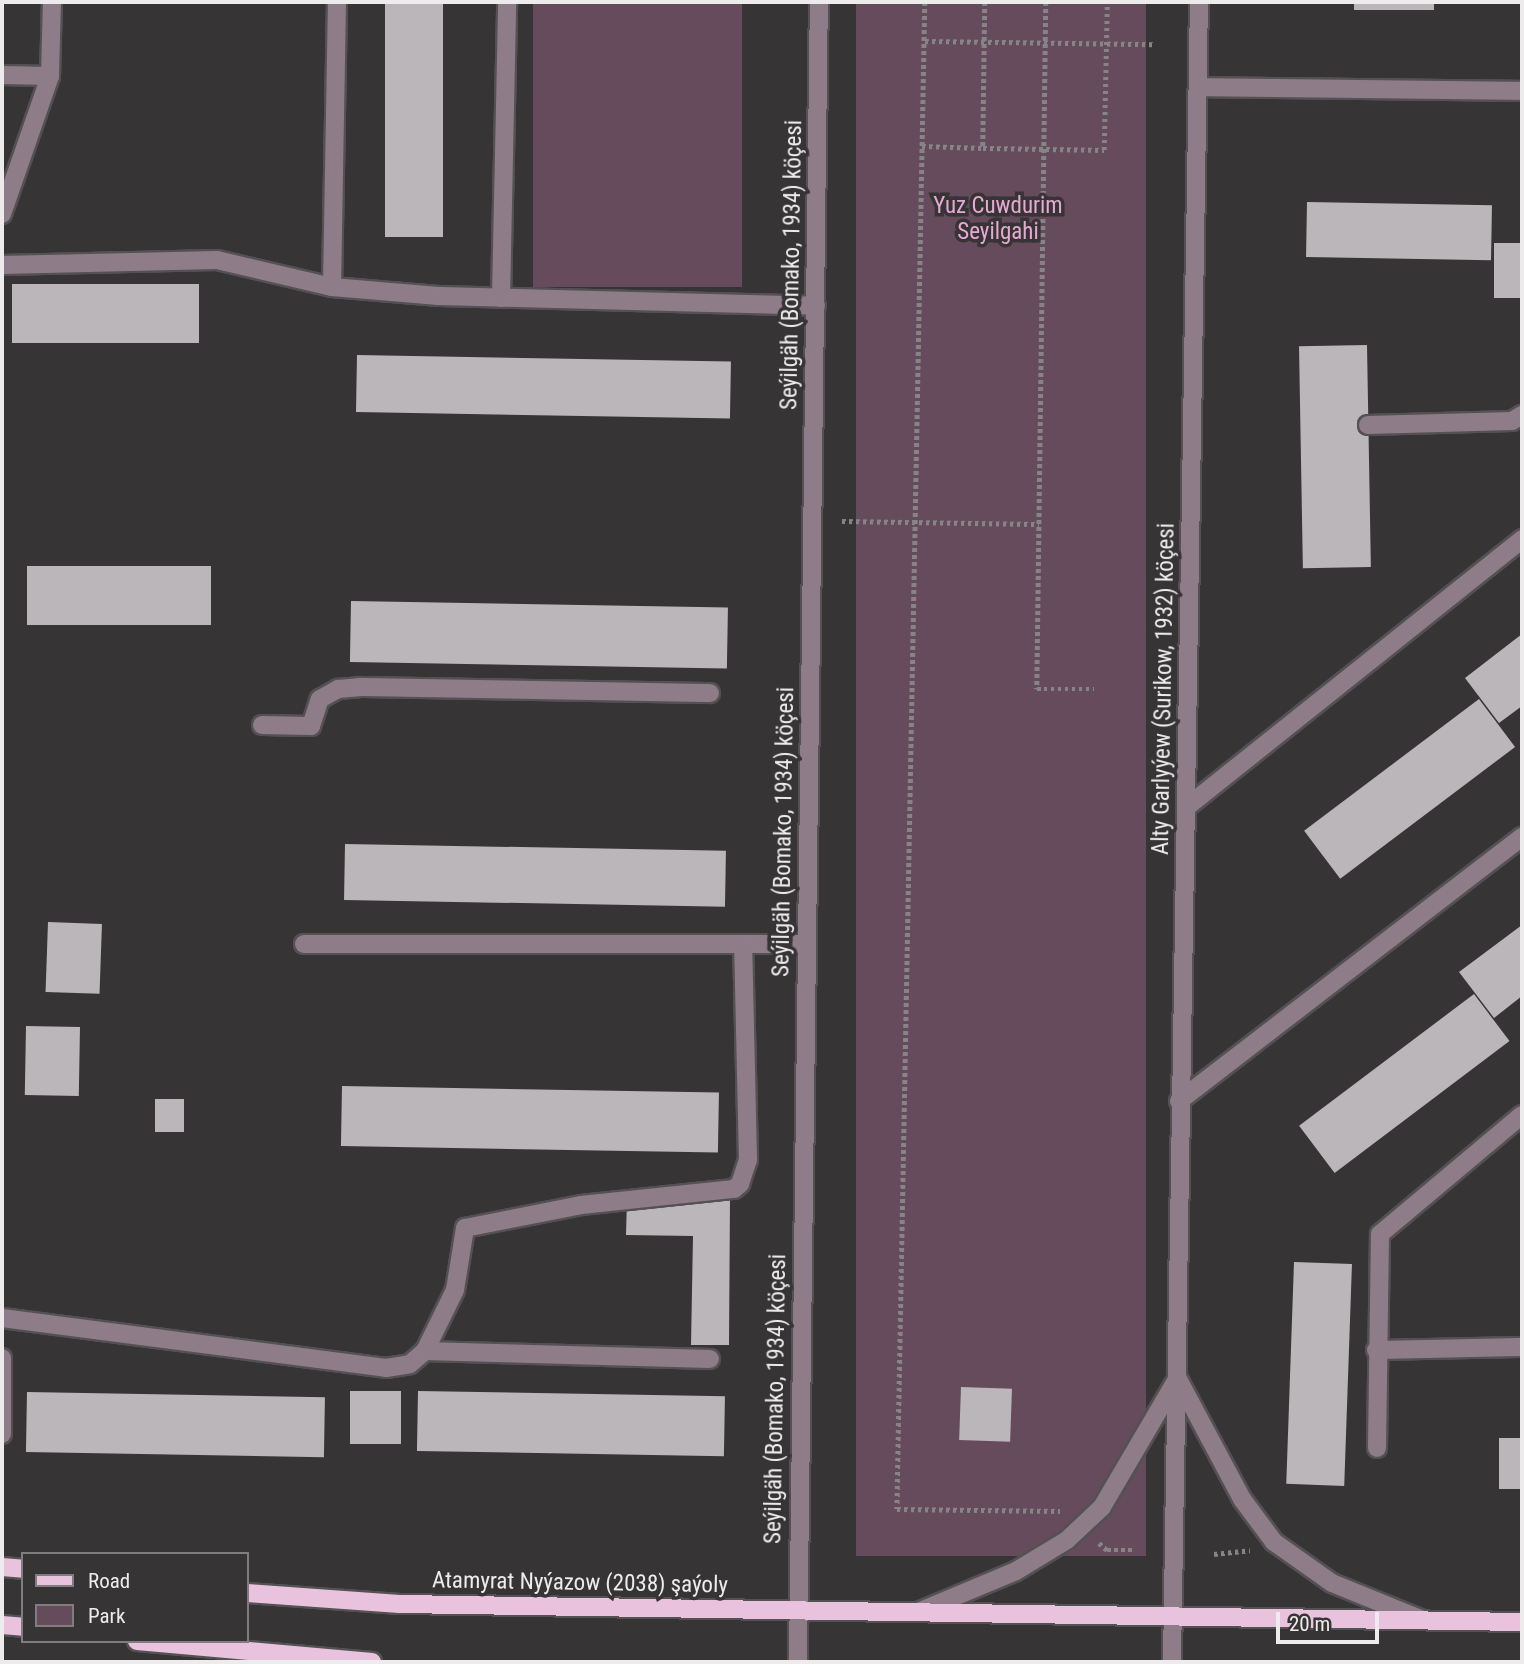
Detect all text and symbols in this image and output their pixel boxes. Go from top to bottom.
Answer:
street label: Seýilgäh (Bomako, 1934) köçesi [776,120,808,410]
park label: Yuz Cuwdurim Seyilgahi [933,192,1063,246]
street label: Alty Garlyýew (Surikow, 1932) köçesi [1147,523,1181,855]
street label: Seýilgäh (Bomako, 1934) köçesi [768,687,800,977]
street label: Seýilgäh (Bomako, 1934) köçesi [760,1254,792,1544]
legend [21,1552,248,1643]
street label: Atamyrat Nyýazow (2038) şaýoly [432,1567,728,1599]
text: Road [88,1569,130,1593]
scale bar [1279,1598,1382,1642]
text: Park [88,1604,125,1628]
text: 20 m [1289,1612,1330,1636]

